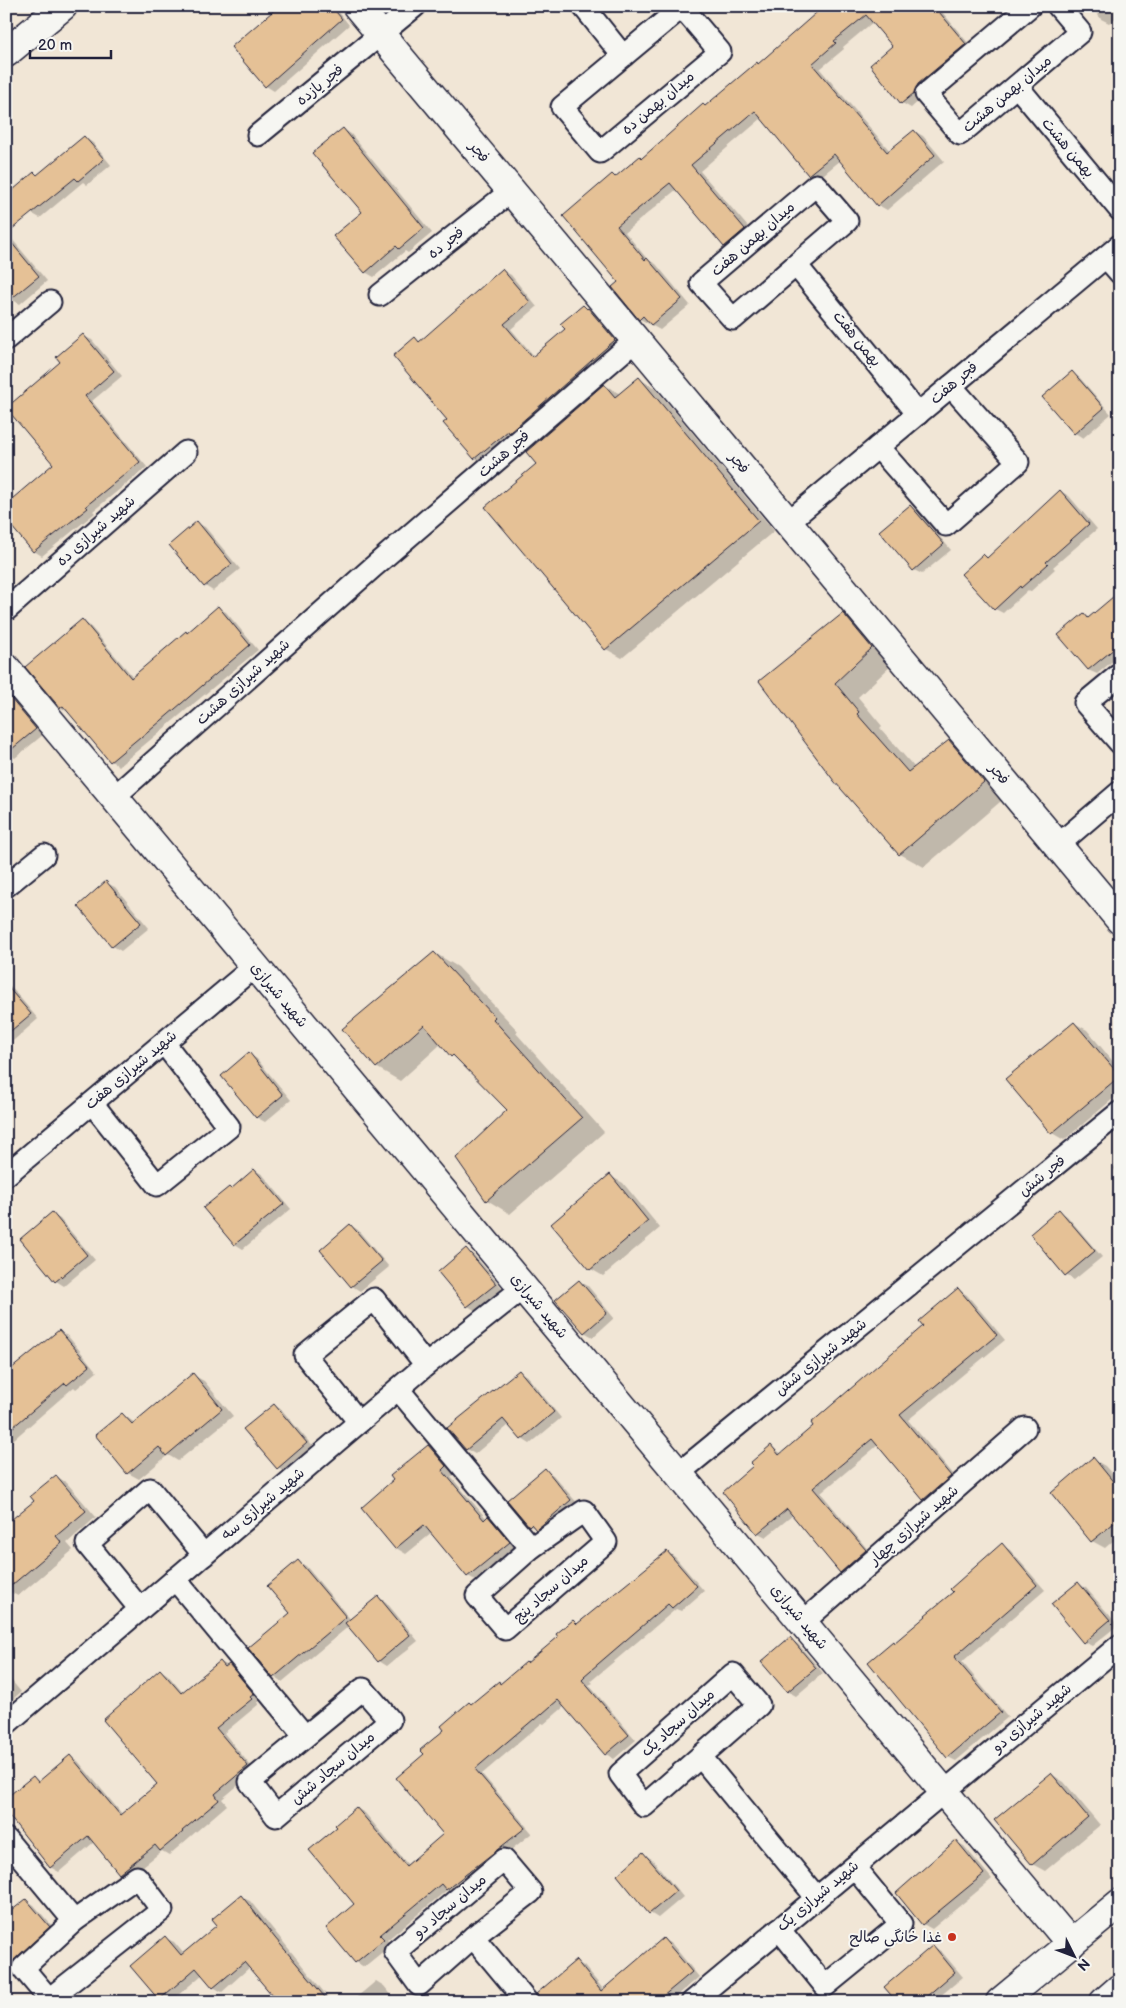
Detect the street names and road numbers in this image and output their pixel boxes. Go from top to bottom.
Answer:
street label: میدان بهمن هشت [958,51,1056,137]
street label: فجر یازده [293,60,347,110]
street label: میدان بهمن ده [618,67,698,139]
street label: بهمن هشت [1037,114,1099,182]
street label: فجر [463,136,493,167]
street label: میدان بهمن هفت [707,197,799,281]
street label: فجر ده [424,223,468,263]
street label: بهمن هفت [829,307,885,371]
street label: فجر هفت [926,357,982,409]
street label: فجر هشت [474,426,534,482]
street label: فجر [723,447,753,478]
street label: شهید شیرازی ده [53,492,139,570]
street label: شهید شیرازی هشت [192,635,294,729]
street label: فجر [983,758,1013,789]
street label: شهید شیرازی [246,958,312,1032]
street label: شهید شیرازی هفت [81,1026,181,1114]
street label: فجر شش [1015,1151,1069,1201]
street label: شهید شیرازی [506,1269,572,1343]
street label: شهید شیرازی شش [771,1314,871,1400]
street label: شهید شیرازی سه [217,1464,309,1544]
street label: شهید شیرازی چهار [865,1481,963,1570]
street label: میدان سجاد پنج [510,1551,592,1627]
street label: شهید شیرازی [766,1580,832,1654]
street label: شهید شیرازی دو [988,1679,1076,1757]
street label: میدان سجاد یک [637,1685,719,1761]
street label: میدان سجاد شش [287,1727,379,1809]
street label: شهید شیرازی یک [773,1856,863,1936]
street label: میدان سجاد دو [409,1870,490,1943]

